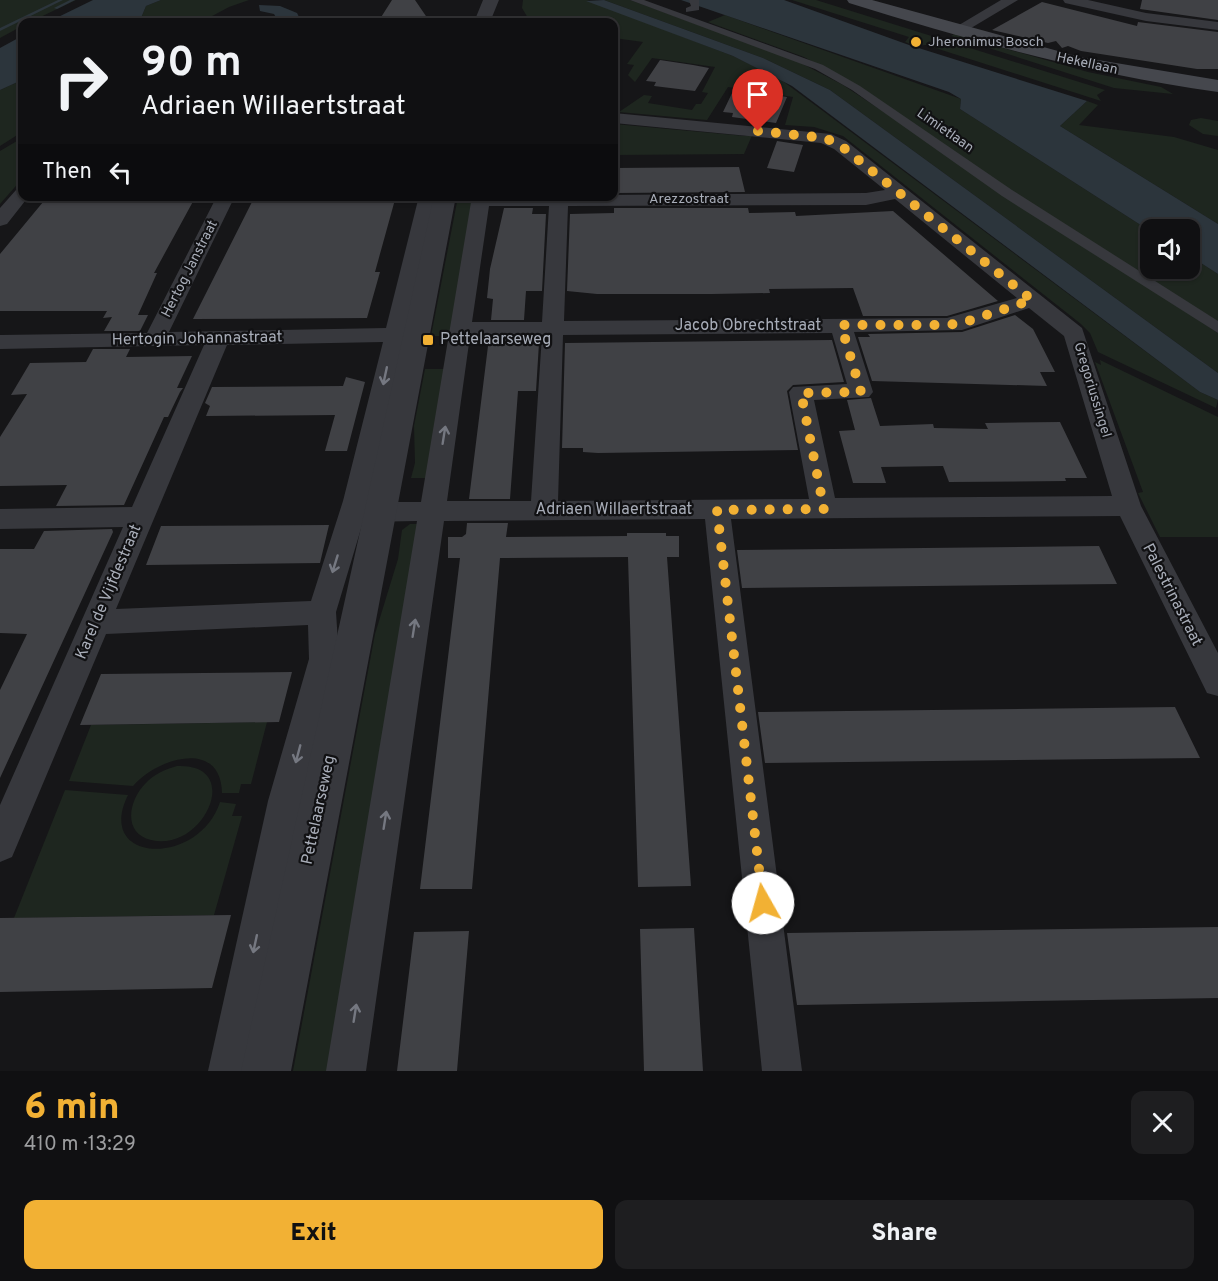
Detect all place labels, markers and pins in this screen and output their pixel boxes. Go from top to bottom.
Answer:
place label: Jheronimus Bosch [928,34,1044,51]
marker: Jheronimus Bosch [909,35,923,49]
pin [732,69,783,131]
place label: Pettelaarseweg [440,330,551,350]
marker: Pettelaarseweg [421,333,435,347]

